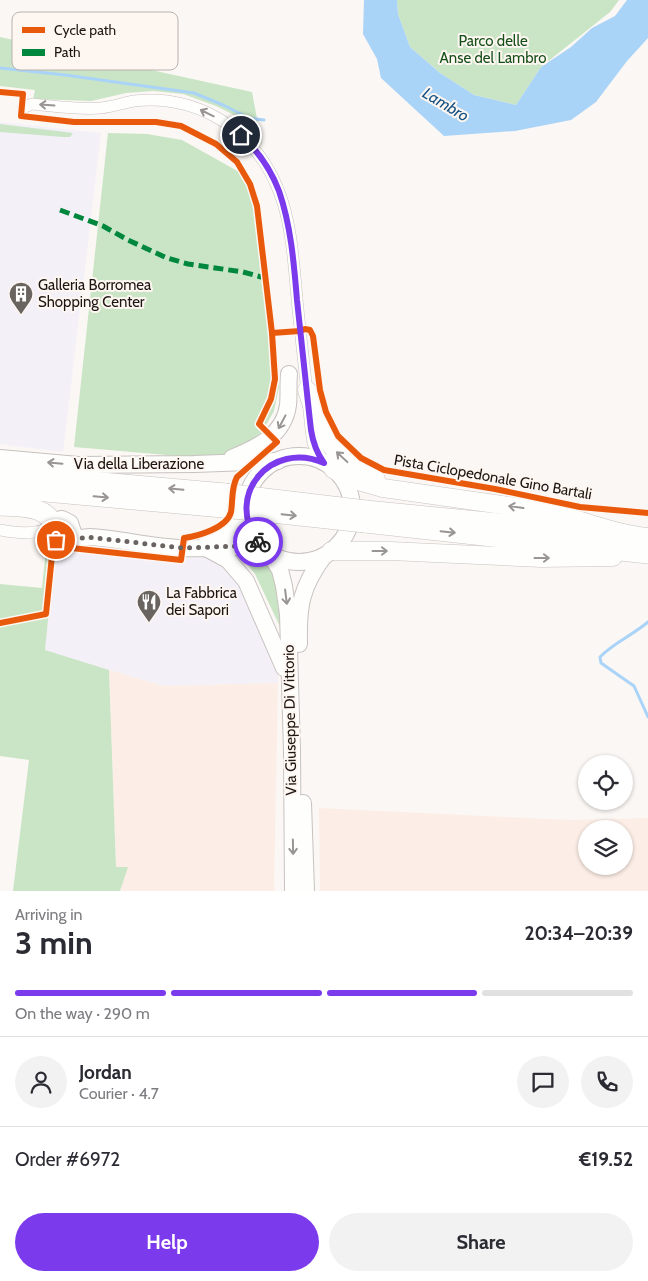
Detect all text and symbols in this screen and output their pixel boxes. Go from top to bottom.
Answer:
legend [12,12,178,70]
text: Cycle path [54,21,116,39]
park label: Parco delle Anse del Lambro [440,32,546,67]
text: Path [54,43,81,61]
water label: Lambro [419,83,472,126]
one-way arrow [39,101,55,110]
one-way arrow [200,107,215,117]
pin [220,114,262,156]
icon: home [227,121,255,149]
place label: Galleria Borromea Shopping Center [38,276,152,311]
building icon: Galleria Borromea Shopping Center [8,281,34,315]
one-way arrow [277,414,287,429]
one-way arrow [336,451,349,463]
street label: Pista Ciclopedonale Gino Bartali [393,451,593,503]
street label: Via della Liberazione [74,455,204,473]
one-way arrow [47,458,63,468]
one-way arrow [169,484,185,493]
one-way arrow [93,492,109,502]
one-way arrow [509,502,525,512]
one-way arrow [281,510,297,520]
courier [233,517,283,567]
pin [35,519,77,561]
icon: bag [42,526,70,554]
one-way arrow [440,527,456,537]
icon: bike [244,528,272,556]
one-way arrow [372,546,388,556]
one-way arrow [534,553,550,563]
place label: La Fabbrica dei Sapori [166,584,238,619]
restaurant icon: La Fabbrica dei Sapori [136,589,162,623]
one-way arrow [281,589,291,605]
street label: Via Giuseppe Di Vittorio [280,644,300,796]
map controls [578,755,633,875]
button: locate [578,755,633,810]
button: layers [578,820,633,875]
one-way arrow [288,838,298,855]
text: Arriving in [15,905,82,924]
text: 20:34–20:39 [524,922,633,945]
text: 3 min [15,923,93,962]
text: On the way · 290 m [15,1004,150,1023]
button: person [15,1056,67,1108]
button: chat [517,1056,569,1108]
button: phone [581,1056,633,1108]
text: Jordan [79,1061,132,1084]
text: Courier · 4.7 [79,1084,159,1103]
text: Order #6972 [15,1148,120,1171]
text: €19.52 [579,1148,633,1171]
button: Help [15,1213,319,1271]
button: Share [329,1213,633,1271]

